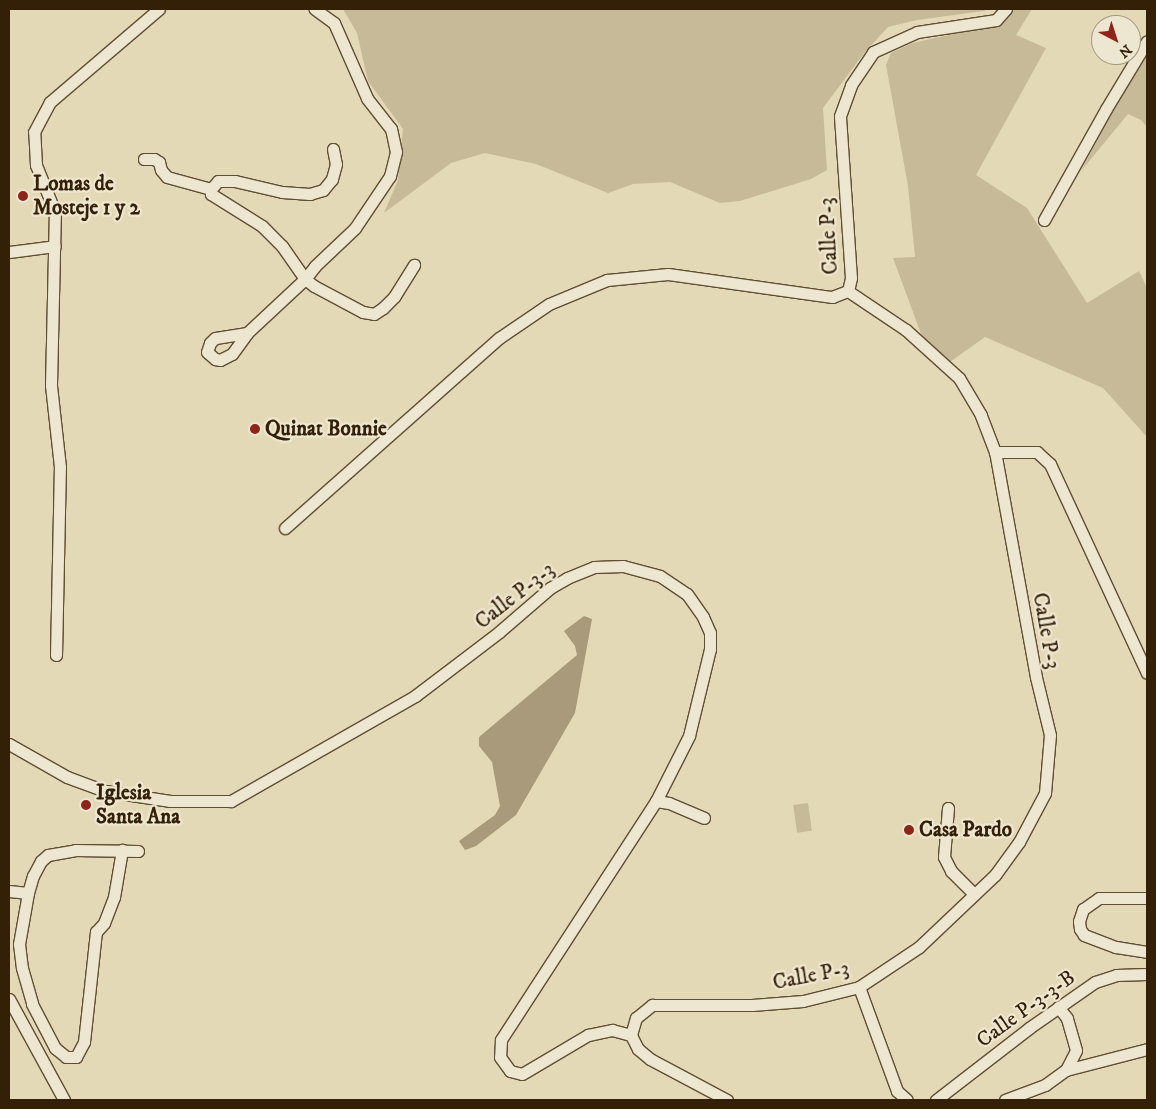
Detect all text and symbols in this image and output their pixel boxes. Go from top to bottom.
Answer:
north arrow [1091,15,1141,65]
text: N [1115,40,1135,61]
place label: Lomas de Mosteje 1 y 2 [33,171,140,221]
marker: Lomas de Mosteje 1 y 2 [17,190,29,202]
street label: Calle P-3 [814,197,844,275]
place label: Quinat Bonnie [265,416,387,442]
marker: Quinat Bonnie [249,423,261,435]
street label: Calle P-3-3 [470,557,560,635]
street label: Calle P-3 [1027,591,1065,671]
place label: Iglesia Santa Ana [96,780,180,830]
marker: Iglesia Santa Ana [80,799,92,811]
place label: Casa Pardo [919,817,1012,843]
marker: Casa Pardo [903,824,915,836]
street label: Calle P-3 [771,956,851,996]
street label: Calle P-3-3-B [972,965,1080,1053]

